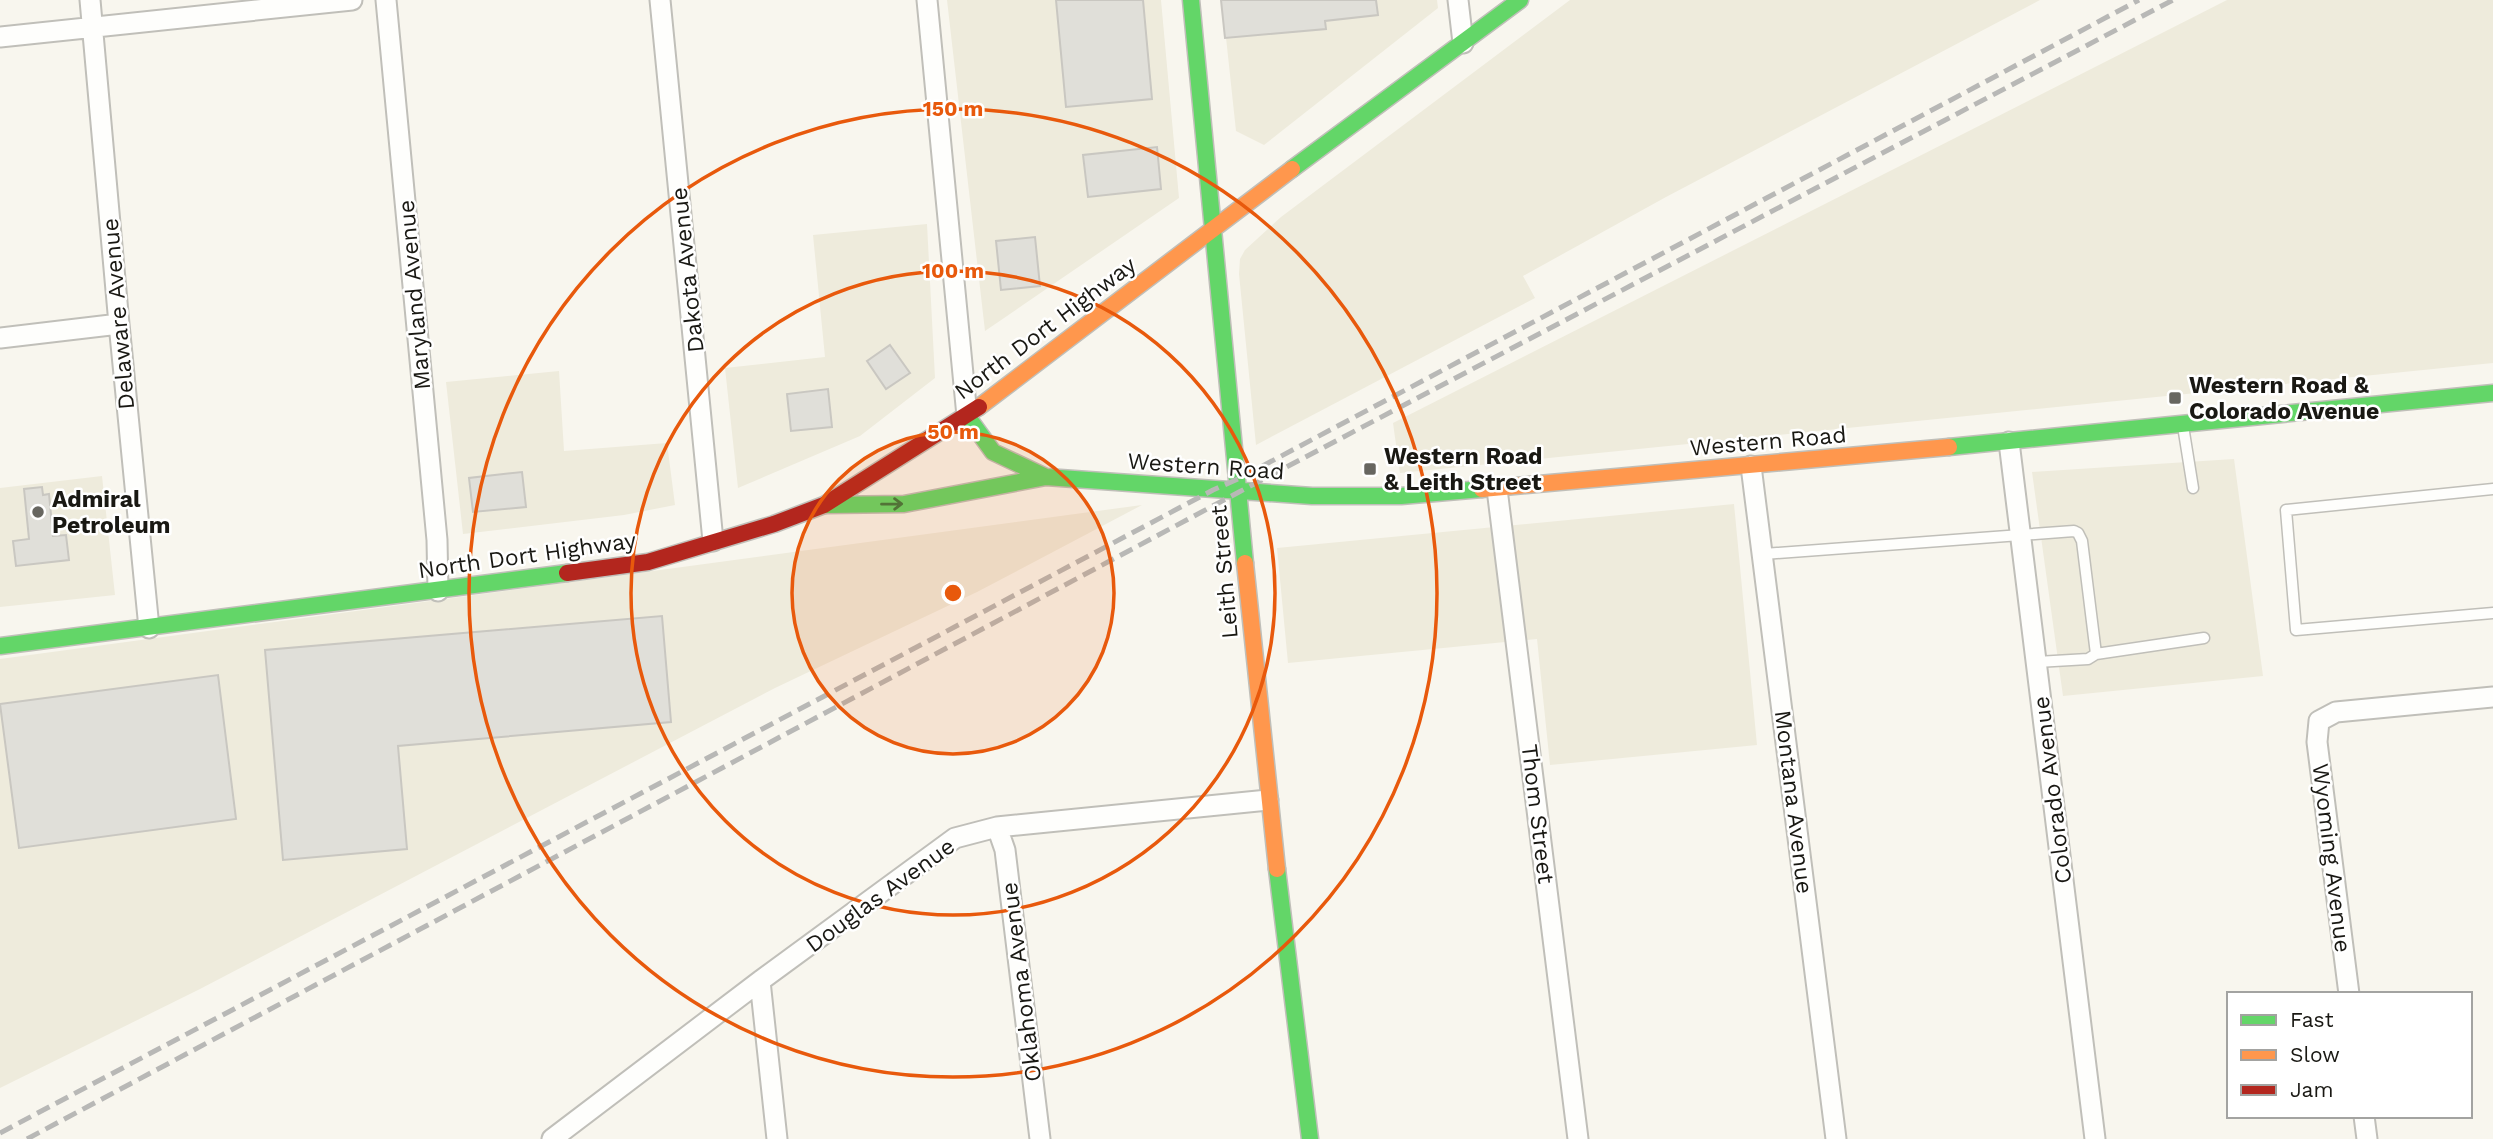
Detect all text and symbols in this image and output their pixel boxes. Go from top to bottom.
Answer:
text: 150 m [923,96,983,121]
street label: Dakota Avenue [665,186,710,354]
street label: Maryland Avenue [393,199,436,391]
street label: Delaware Avenue [97,217,140,411]
street label: North Dort Highway [949,251,1141,405]
text: 100 m [922,258,984,283]
place label: Western Road & Colorado Avenue [2189,372,2379,425]
marker: Western Road & Colorado Avenue [2167,390,2183,406]
text: 50 m [927,419,979,444]
street label: Western Road [1689,421,1848,462]
place label: Western Road & Leith Street [1384,443,1542,496]
street label: Western Road [1127,448,1285,485]
marker: Western Road & Leith Street [1362,461,1378,477]
place label: Admiral Petroleum [52,486,170,539]
one-way arrow [881,497,904,510]
marker: Admiral Petroleum [30,504,46,520]
street label: Leith Street [1205,504,1244,640]
street label: North Dort Highway [416,527,638,584]
centre of rings [941,581,965,605]
street label: Colorado Avenue [2028,694,2077,885]
street label: Montana Avenue [1769,709,1818,896]
street label: Thom Street [1516,743,1560,886]
street label: Wyoming Avenue [2306,762,2357,954]
street label: Douglas Avenue [801,832,960,958]
street label: Oklahoma Avenue [996,881,1047,1083]
legend [2227,992,2472,1118]
text: Fast [2290,1007,2334,1032]
text: Slow [2290,1042,2340,1067]
text: Jam [2290,1077,2333,1102]

